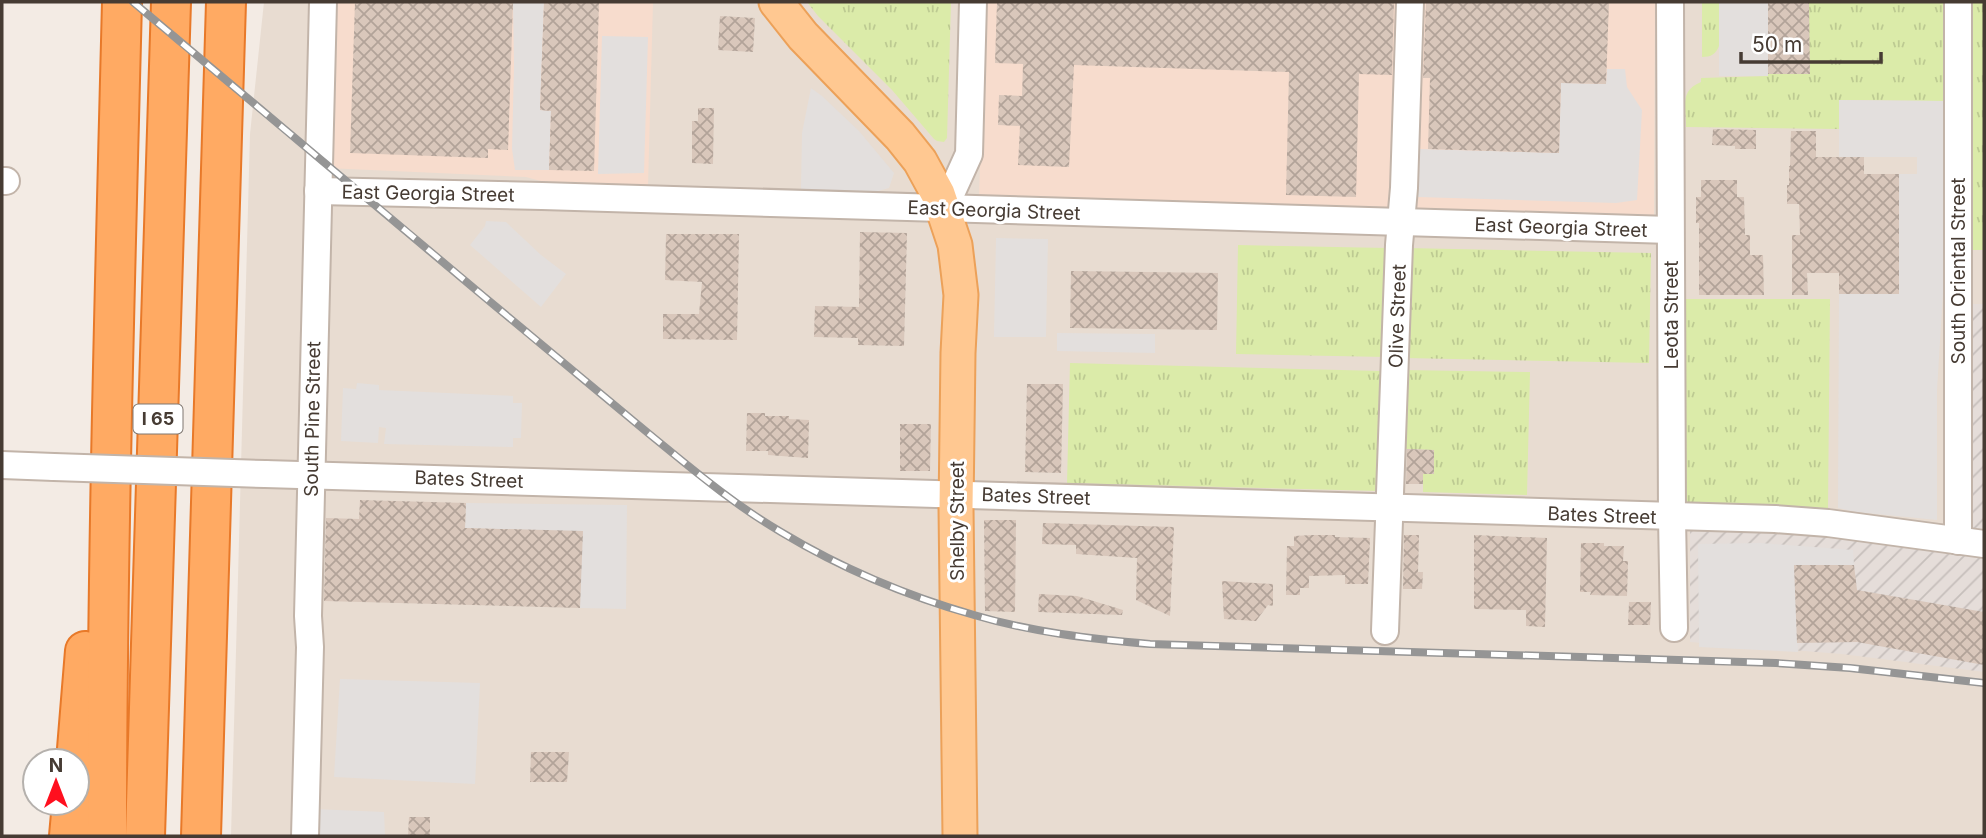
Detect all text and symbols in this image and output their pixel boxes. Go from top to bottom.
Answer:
scale bar [1741,21,1881,65]
text: 50 m [1752,32,1802,57]
street label: South Oriental Street [1947,177,1970,365]
street label: East Georgia Street [341,180,515,207]
street label: East Georgia Street [907,196,1081,225]
street label: East Georgia Street [1474,213,1648,242]
street label: Leota Street [1660,260,1683,370]
street label: Olive Street [1384,264,1411,368]
street label: South Pine Street [300,341,325,497]
road number: I 65 [134,404,182,433]
street label: Shelby Street [946,461,969,581]
street label: Bates Street [414,466,524,493]
street label: Bates Street [981,483,1091,510]
street label: Bates Street [1547,502,1657,529]
north arrow [21,747,91,817]
text: N [49,754,63,777]

